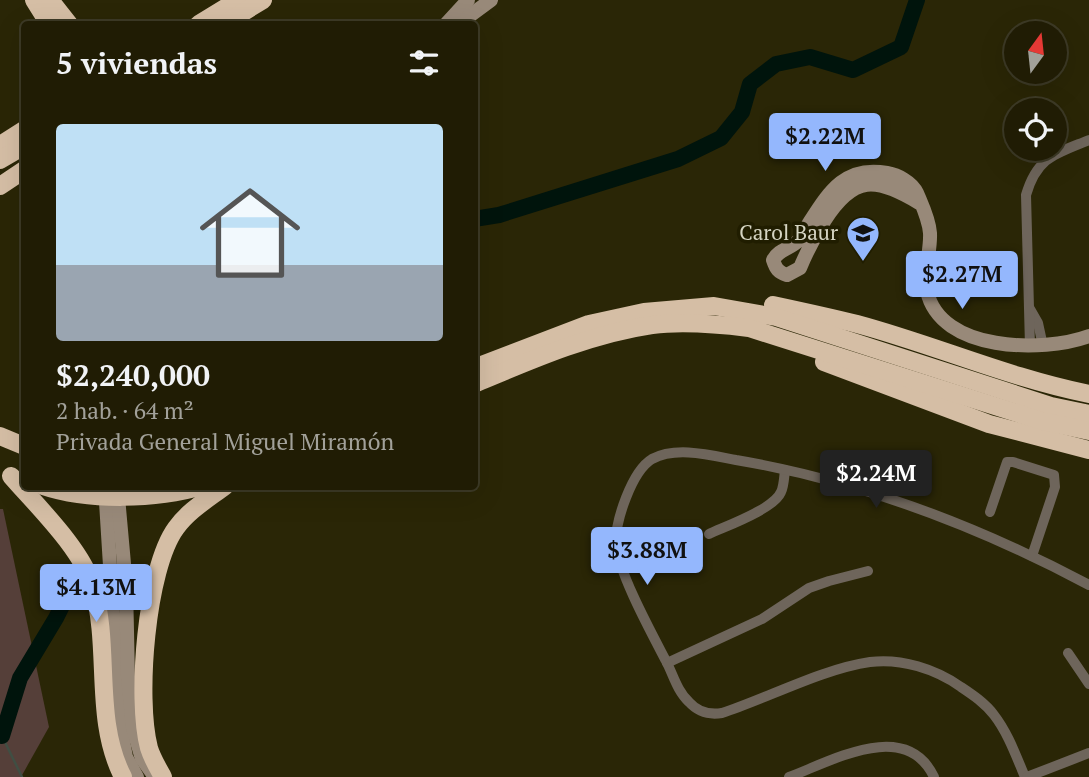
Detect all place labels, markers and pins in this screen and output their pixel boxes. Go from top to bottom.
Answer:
pin: $2.22M [768,114,882,173]
school or university icon: Carol Baur [844,214,882,263]
place label: Carol Baur [739,218,838,246]
pin: $2.27M [905,252,1019,311]
pin: $2.24M [819,450,933,510]
pin: $3.88M [590,528,704,587]
pin: $4.13M [39,564,153,624]

